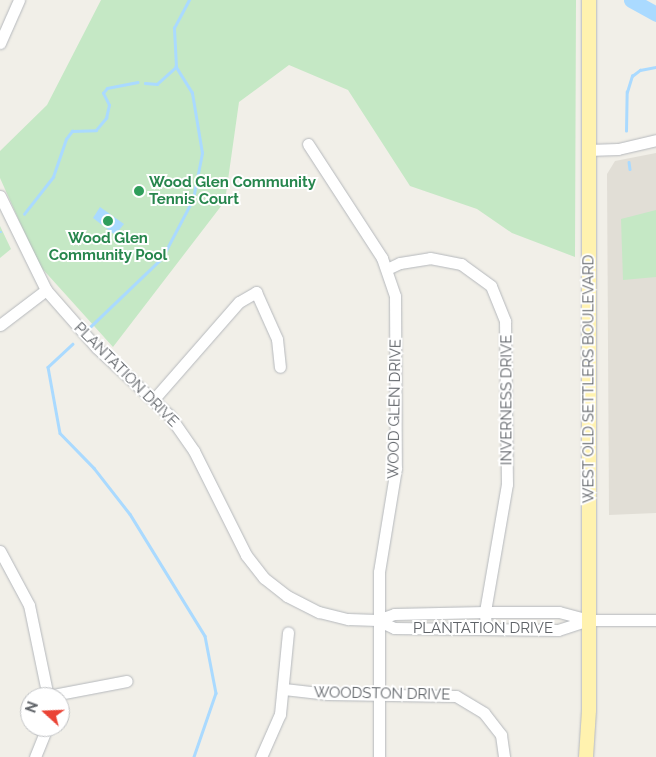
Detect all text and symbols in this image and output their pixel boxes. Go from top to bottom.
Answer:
place label: Wood Glen Community Tennis Court [149,173,316,208]
marker: Wood Glen Community Tennis Court [133,185,145,197]
marker: Wood Glen Community Pool [102,215,114,227]
place label: Wood Glen Community Pool [48,229,168,264]
street label: WEST OLD SETTLERS BOULEVARD [580,255,598,503]
street label: PLANTATION DRIVE [70,319,182,431]
street label: INVERNESS DRIVE [498,335,516,465]
street label: WOOD GLEN DRIVE [385,339,405,479]
street label: PLANTATION DRIVE [413,620,553,638]
street label: WOODSTON DRIVE [314,684,450,704]
north arrow [20,687,70,737]
text: N [22,699,41,715]

